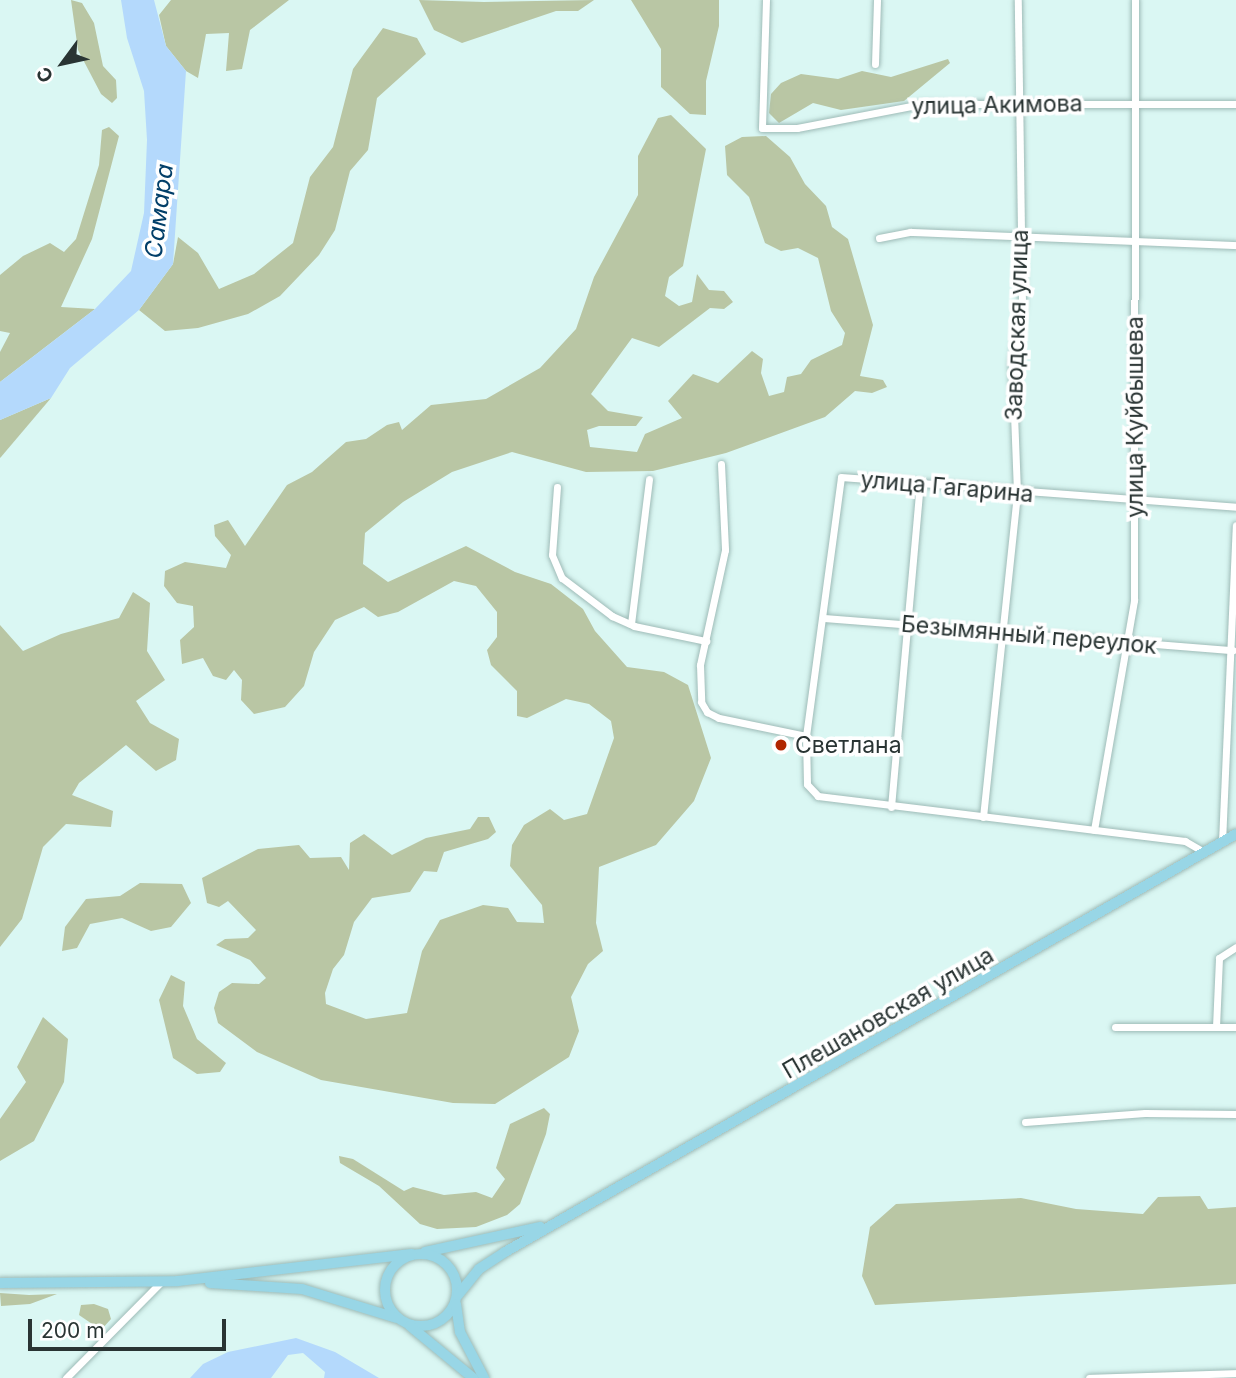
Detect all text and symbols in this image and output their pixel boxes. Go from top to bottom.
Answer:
north arrow [28,28,98,98]
text: С [31,63,58,87]
street label: улица Акимова [911,90,1083,120]
water label: Самара [139,162,179,260]
street label: Заводская улица [1000,229,1034,421]
street label: улица Куйбышева [1121,316,1149,518]
street label: улица Гагарина [859,466,1035,508]
street label: Безымянный переулок [900,610,1158,660]
place label: Светлана [795,731,902,759]
marker: Светлана [773,737,789,753]
street label: Плешановская улица [778,941,998,1085]
scale bar [32,1304,229,1348]
text: 200 m [41,1318,105,1343]

